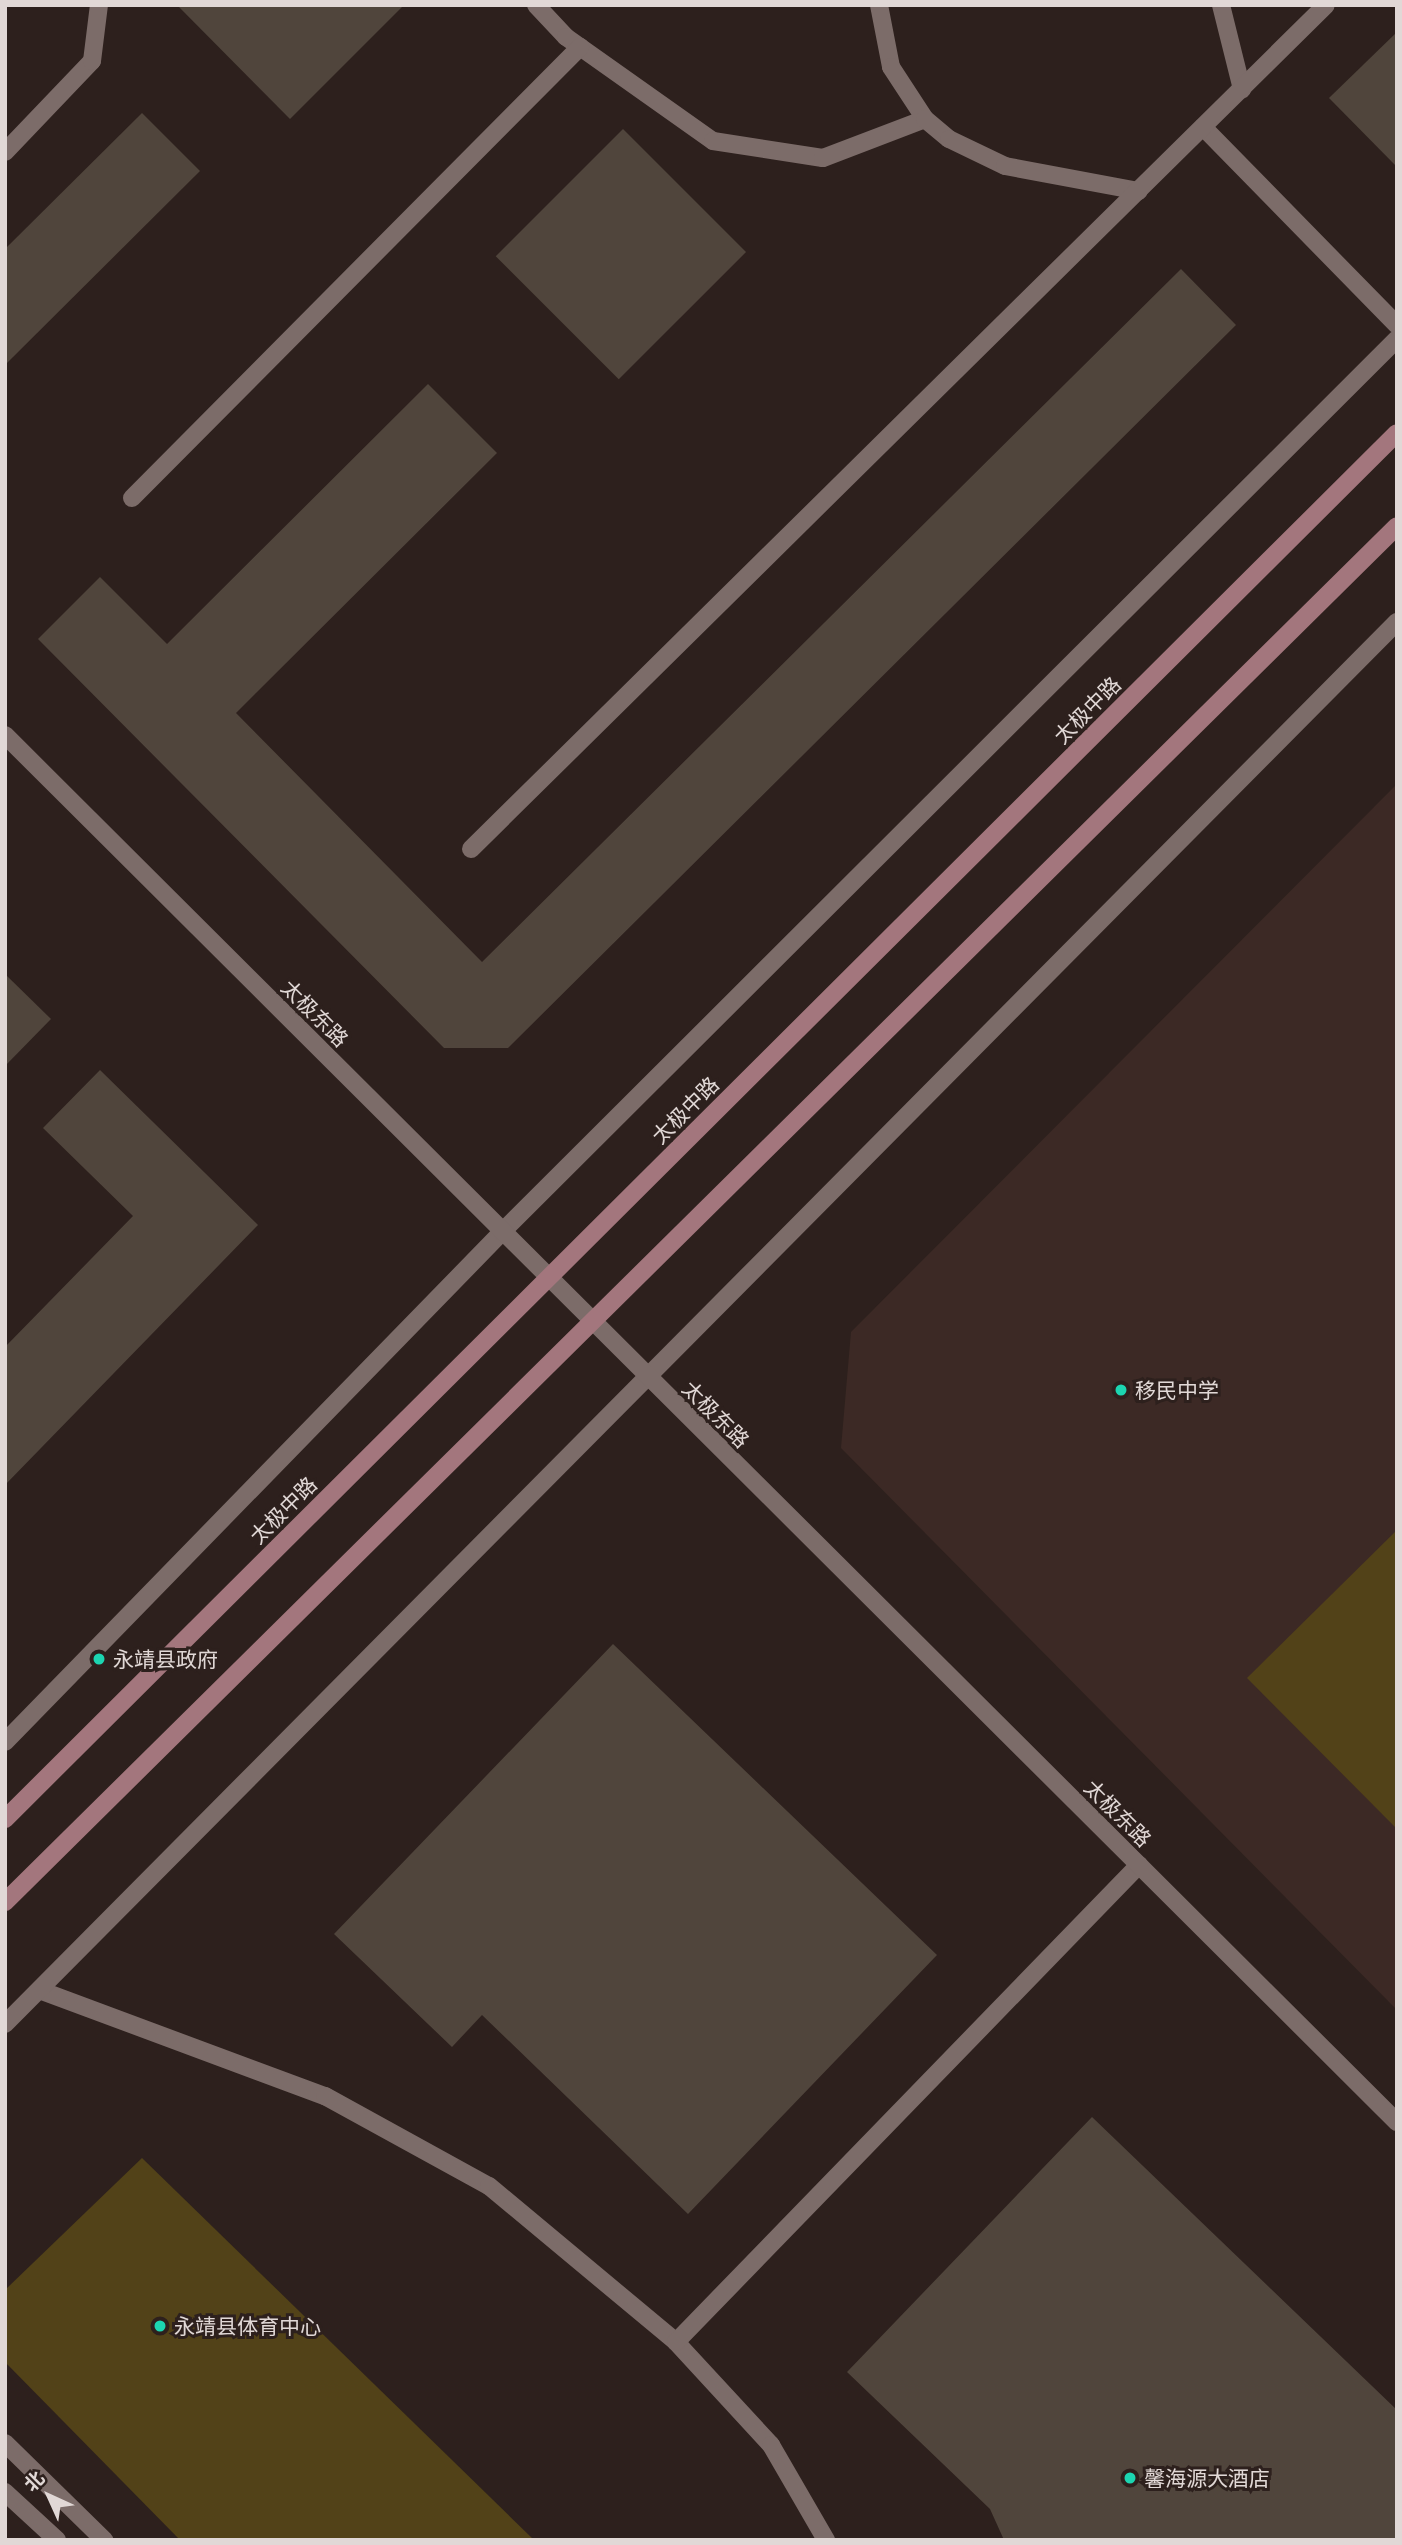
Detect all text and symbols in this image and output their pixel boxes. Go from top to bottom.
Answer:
street label: 太极中路 [1048,671,1126,749]
street label: 太极东路 [276,974,354,1052]
street label: 太极中路 [646,1071,724,1149]
street label: 太极东路 [677,1375,755,1453]
place label: 移民中学 [1135,1377,1219,1403]
marker: 移民中学 [1113,1382,1129,1398]
street label: 太极中路 [244,1471,322,1549]
place label: 永靖县政府 [113,1646,218,1672]
marker: 永靖县政府 [91,1651,107,1667]
street label: 太极东路 [1079,1774,1157,1852]
place label: 永靖县体育中心 [174,2313,321,2339]
marker: 永靖县体育中心 [152,2318,168,2334]
north arrow [14,2461,84,2531]
text: 北 [18,2465,50,2497]
place label: 馨海源大酒店 [1144,2465,1270,2491]
marker: 馨海源大酒店 [1122,2470,1138,2486]

